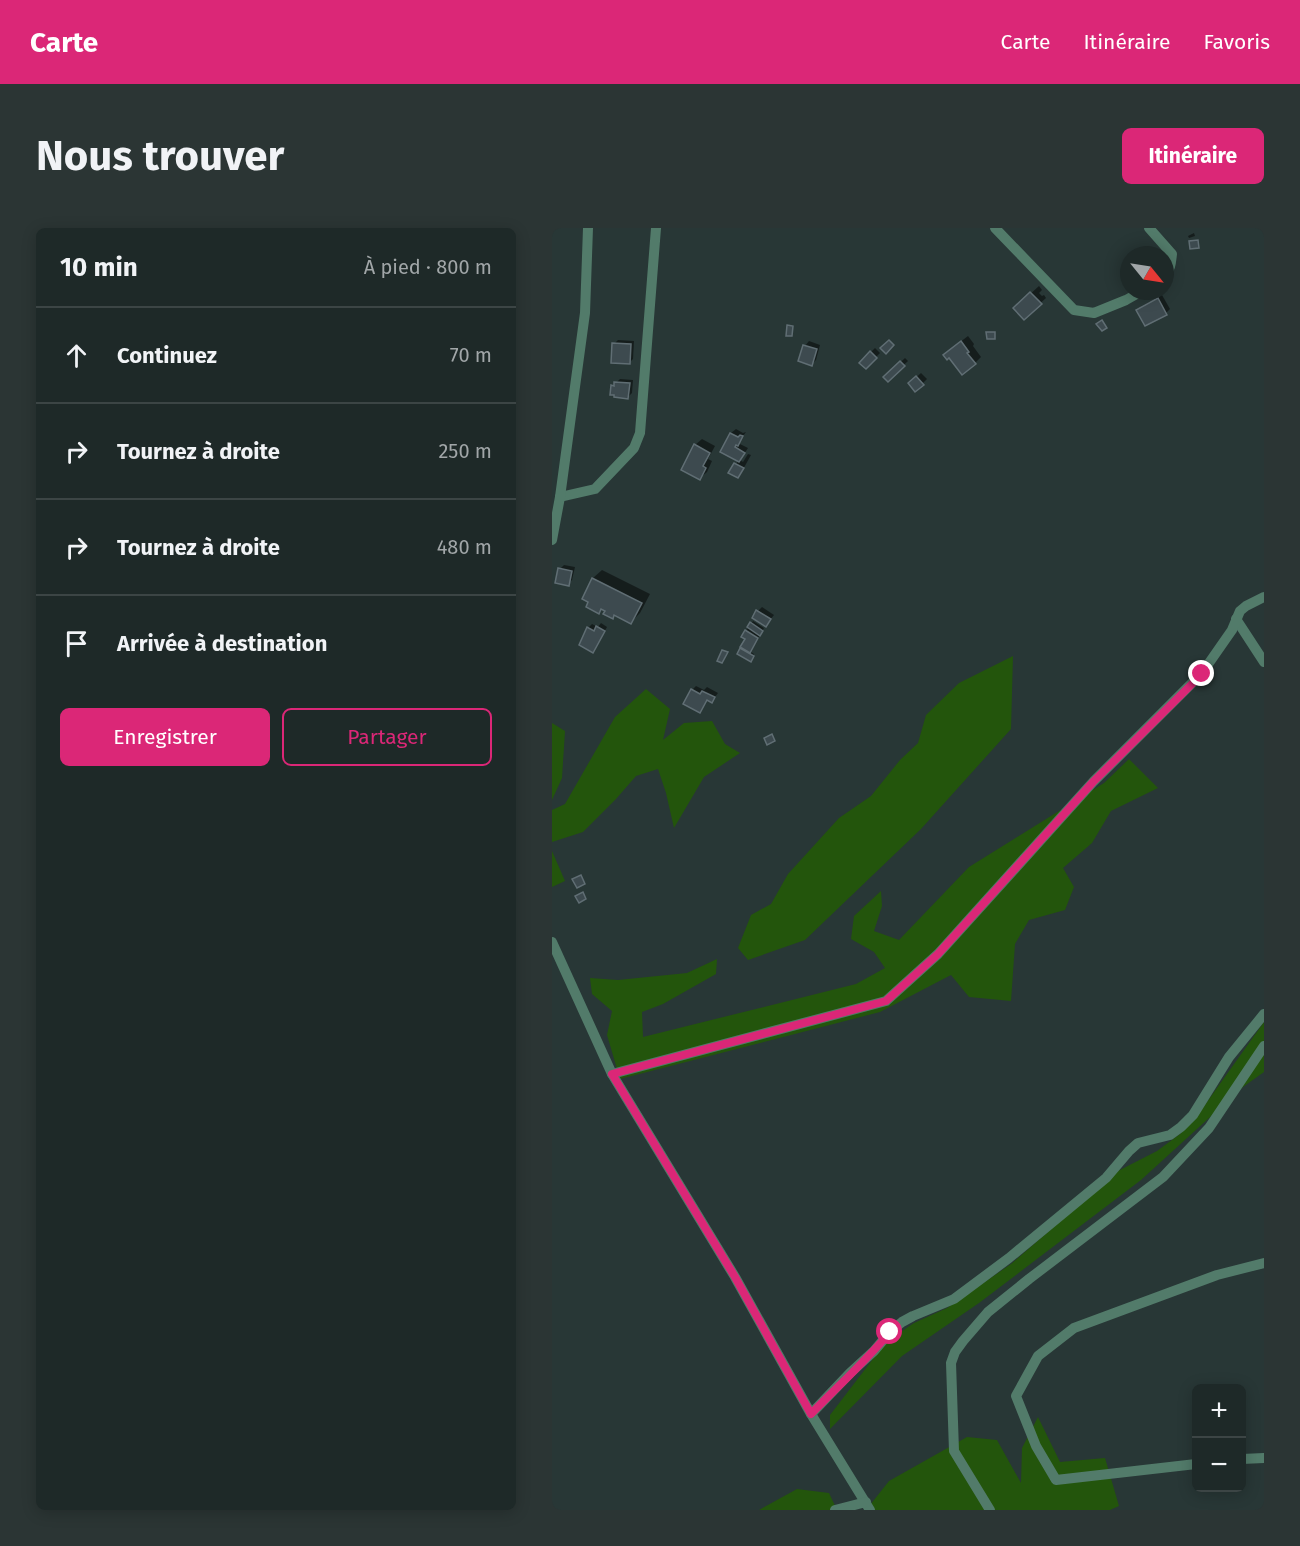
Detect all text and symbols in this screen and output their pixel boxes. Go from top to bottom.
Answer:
text: Carte [30,26,98,59]
text: Carte [1001,29,1050,55]
text: Itinéraire [1083,29,1170,55]
text: Favoris [1203,29,1270,55]
button: Itinéraire [1122,128,1264,184]
text: Nous trouver [36,131,284,181]
north arrow [1120,246,1174,300]
text: 10 min [60,252,138,283]
text: À pied · 800 m [364,255,492,279]
icon: ahead [60,339,93,372]
text: Continuez [117,342,217,369]
text: 70 m [450,343,492,367]
icon: right [60,435,93,468]
text: Tournez à droite [117,438,280,465]
text: 250 m [438,439,492,463]
icon: right [60,531,93,564]
text: Tournez à droite [117,534,280,561]
text: 480 m [437,535,492,559]
icon: arrive [60,627,93,660]
text: Arrivée à destination [117,630,327,657]
route end [1188,660,1214,686]
button: Enregistrer [60,708,270,766]
button: Partager [282,708,492,766]
route start [876,1318,902,1344]
map controls [1192,1384,1246,1492]
button: + [1192,1384,1246,1438]
button: − [1192,1438,1246,1492]

